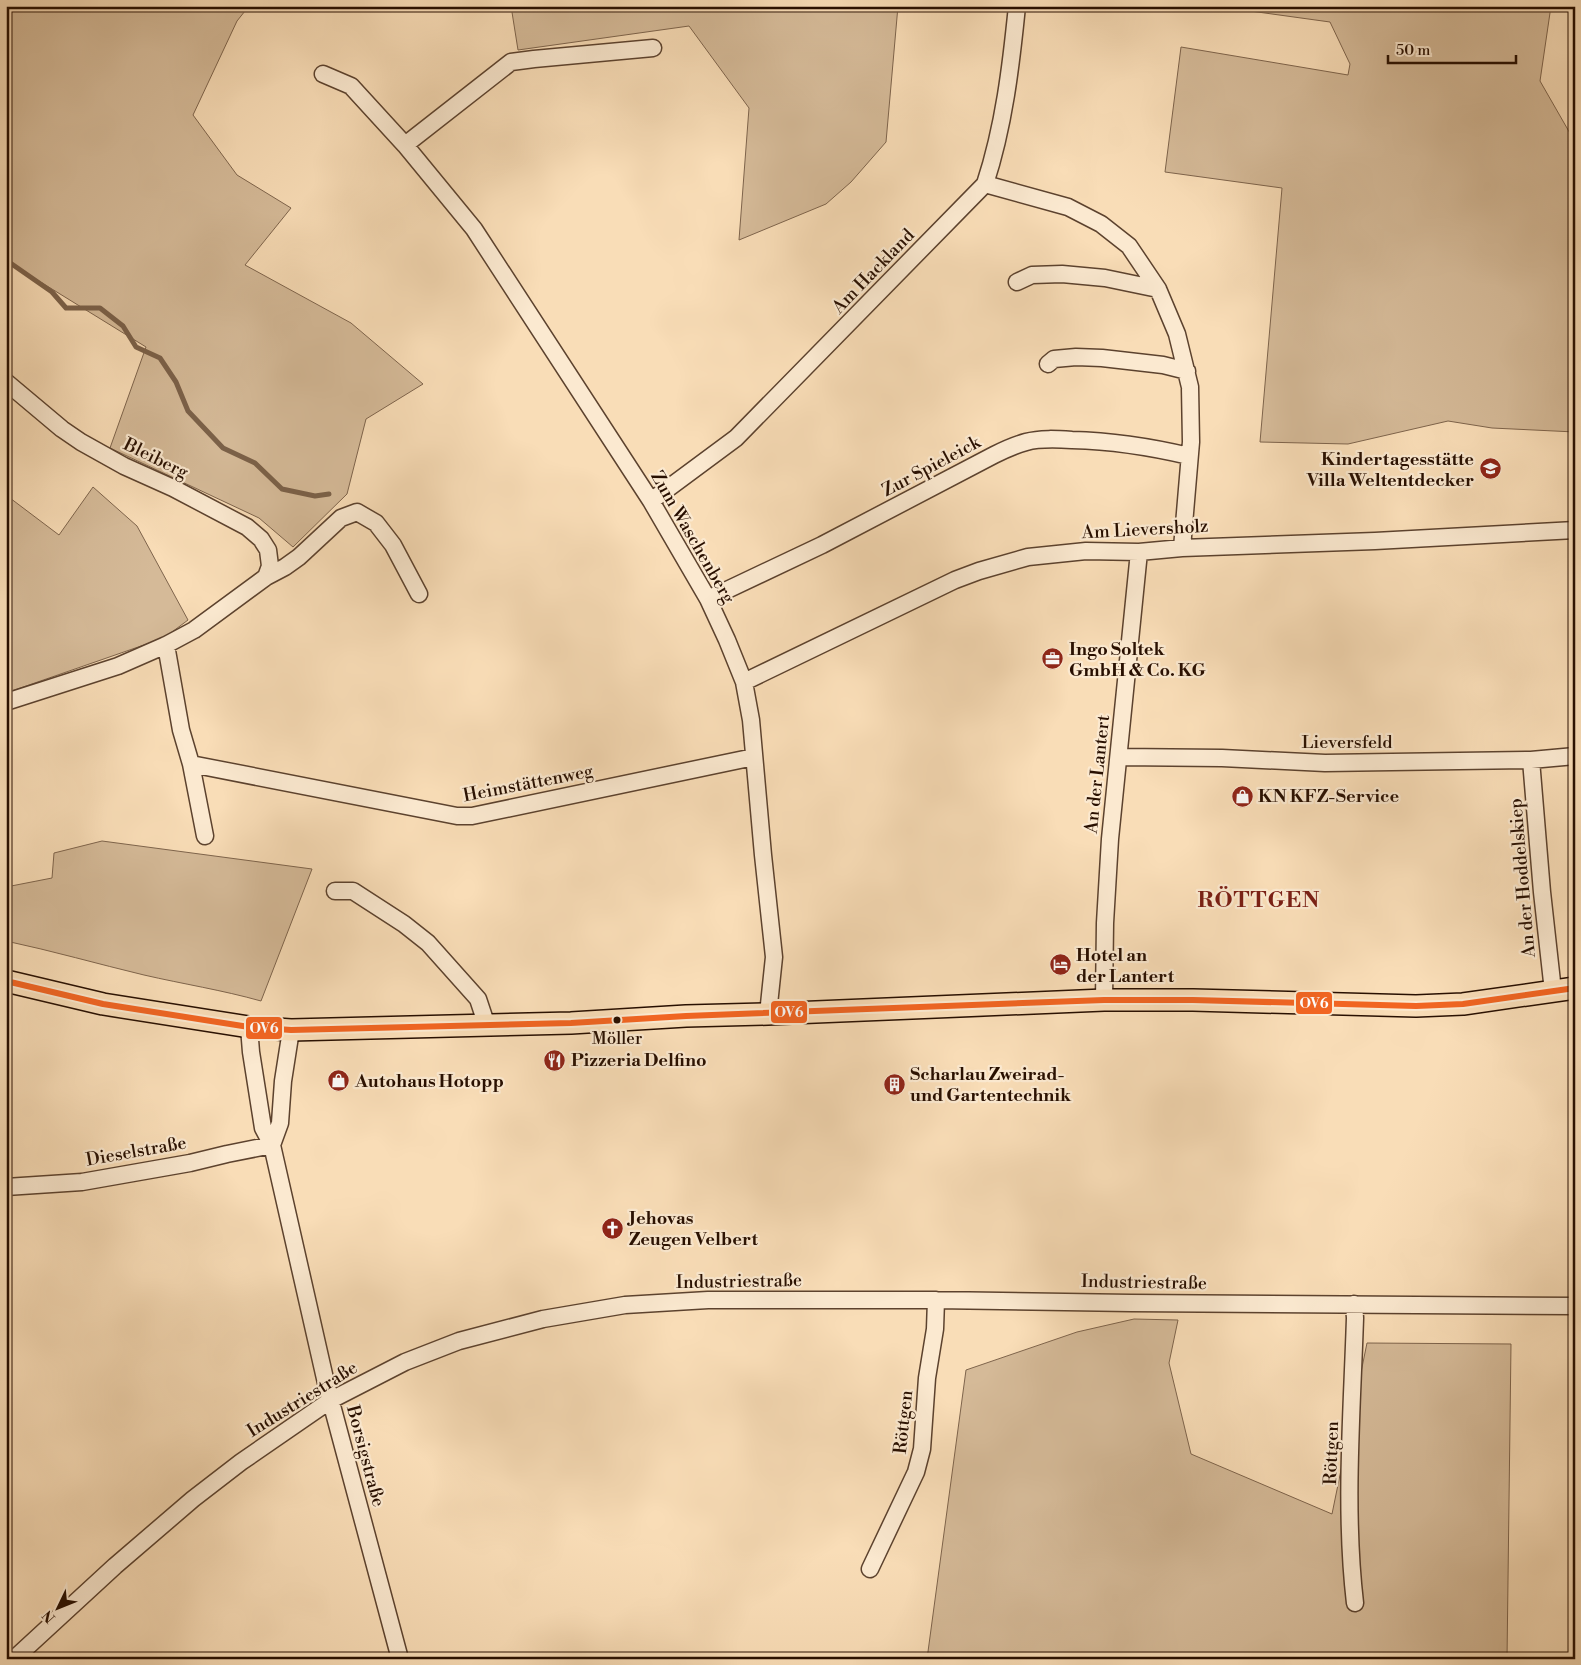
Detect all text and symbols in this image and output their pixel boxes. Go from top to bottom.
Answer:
scale bar [1388,32,1516,64]
text: 50 m [1396,41,1430,60]
street label: Am Hackland [826,224,920,319]
street label: Zur Spieleick [878,430,986,502]
street label: Bleiberg [119,432,193,484]
place label: Kindertagesstätte Villa Weltentdecker [1306,448,1474,492]
school or university icon: Kindertagesstätte Villa Weltentdecker [1478,457,1502,481]
street label: Zum Waschenberg [645,467,740,608]
street label: Am Lieversholz [1080,515,1209,544]
place label: Ingo Soltek GmbH & Co. KG [1069,638,1206,682]
office icon: Ingo Soltek GmbH & Co. KG [1041,647,1065,671]
street label: An der Lantert [1080,713,1115,836]
street label: Lieversfeld [1301,731,1393,754]
street label: Heimstättenweg [461,759,596,807]
shop icon: KN KFZ-Service [1230,784,1254,808]
place label: KN KFZ-Service [1258,785,1399,808]
street label: An der Hoddelskiep [1504,797,1541,960]
district label: RÖTTGEN [1198,885,1321,914]
place label: Hotel an der Lantert [1076,944,1175,988]
hotel icon: Hotel an der Lantert [1048,953,1072,977]
line badge: OV6 [1295,991,1333,1015]
text: OV6 [1300,995,1329,1013]
line badge: OV6 [770,1000,808,1024]
text: OV6 [775,1004,804,1022]
marker: Möller [612,1015,622,1025]
line badge: OV6 [245,1016,283,1040]
text: OV6 [250,1020,279,1038]
place label: Möller [592,1028,642,1050]
restaurant icon: Pizzeria Delfino [543,1048,567,1072]
place label: Pizzeria Delfino [571,1049,707,1072]
place label: Scharlau Zweirad- und Gartentechnik [910,1063,1072,1107]
shop icon: Autohaus Hotopp [327,1069,351,1093]
place label: Autohaus Hotopp [354,1070,504,1093]
building icon: Scharlau Zweirad- und Gartentechnik [882,1072,906,1096]
street label: Dieselstraße [84,1131,188,1172]
place label: Jehovas Zeugen Velbert [626,1207,758,1251]
church icon: Jehovas Zeugen Velbert [601,1216,625,1240]
street label: Industriestraße [676,1269,802,1294]
street label: Industriestraße [1081,1270,1207,1295]
street label: Industriestraße [243,1356,362,1443]
street label: Röttgen [889,1389,918,1455]
street label: Borsigstraße [341,1402,390,1509]
street label: Röttgen [1319,1420,1344,1485]
north arrow [32,1582,82,1632]
text: N [39,1606,60,1626]

